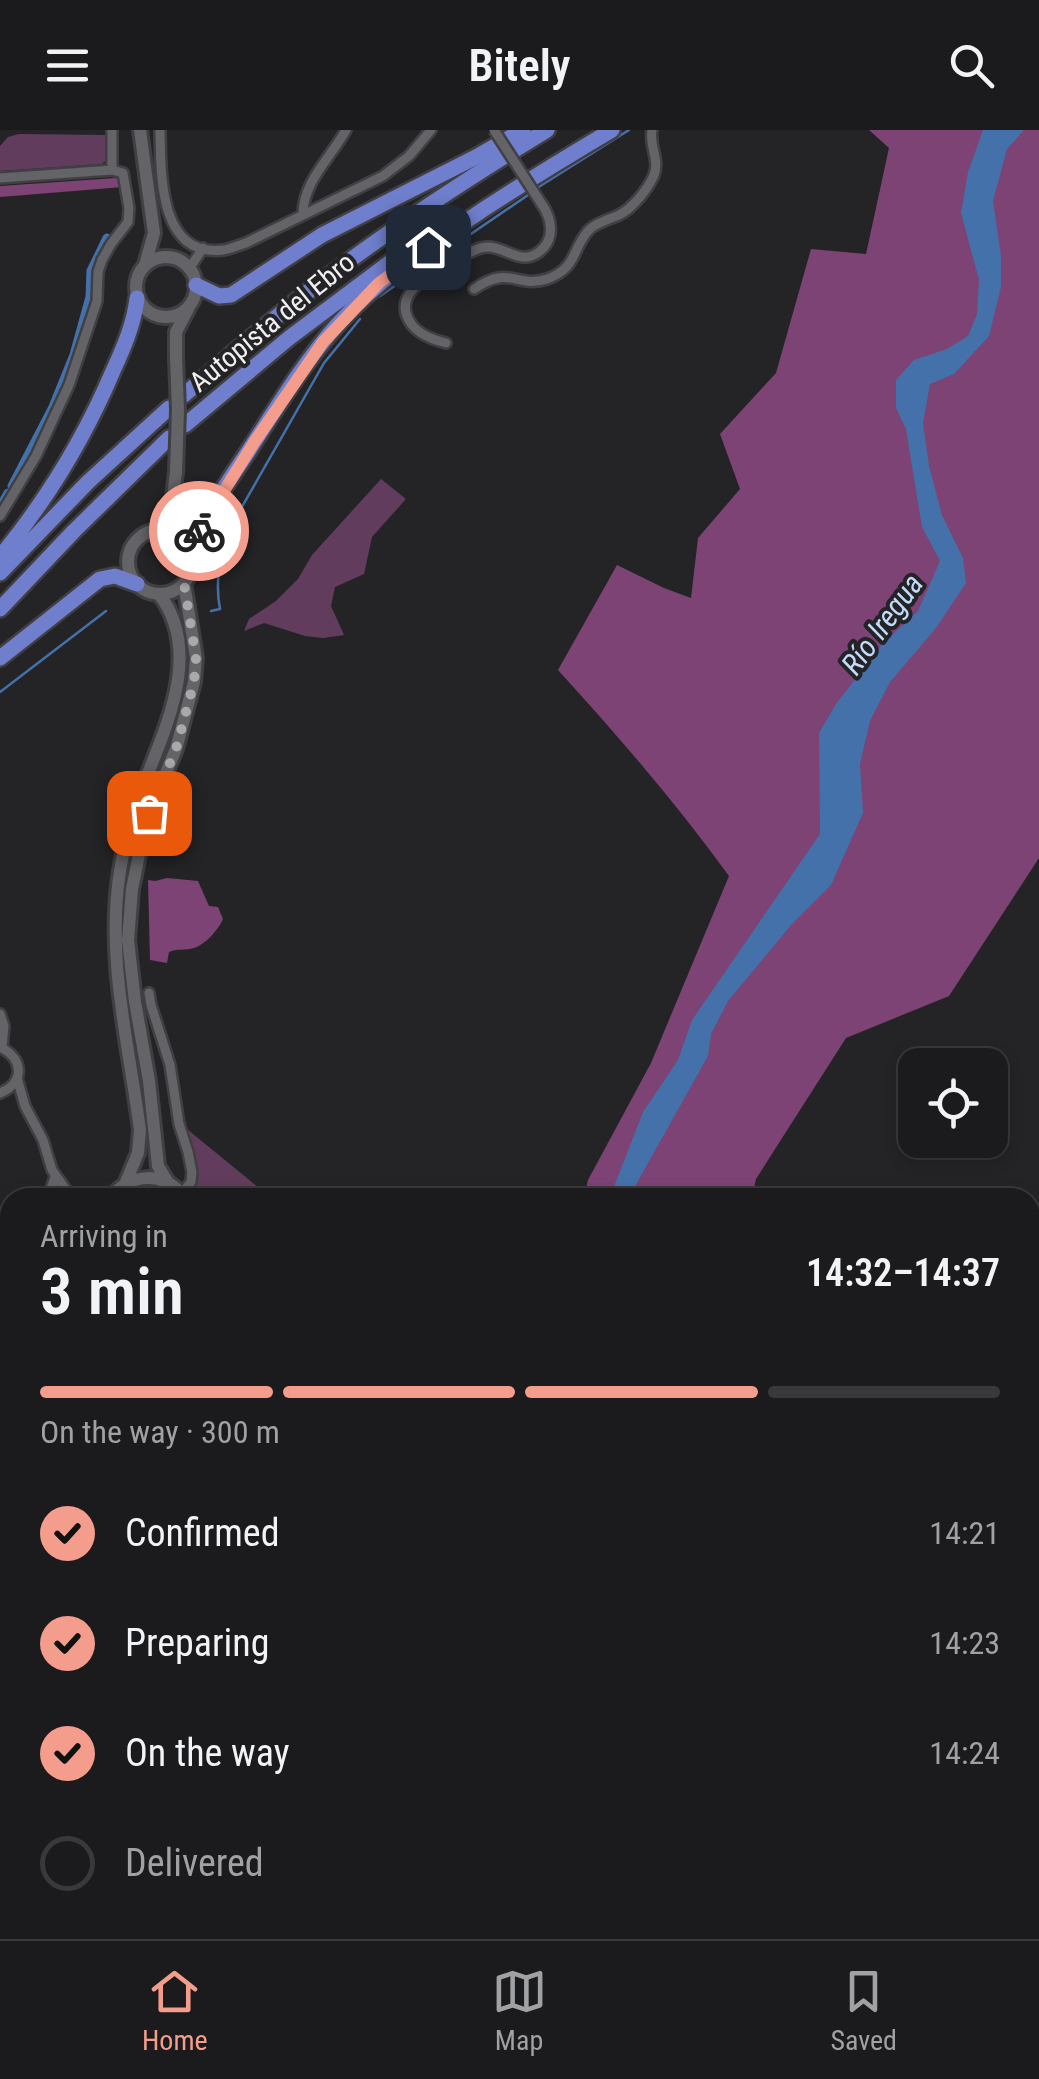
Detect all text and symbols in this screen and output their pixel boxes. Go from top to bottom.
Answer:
icon: menu [40,38,95,93]
icon: search [944,38,999,93]
text: Bitely [468,39,571,92]
pin [386,205,471,290]
icon: home [401,220,456,275]
street label: Autopista del Ebro [183,245,361,399]
courier [149,481,249,581]
icon: bike [172,504,227,559]
water label: Río Iregua [834,567,930,681]
pin [107,771,192,856]
icon: bag [122,786,177,841]
map controls [898,1048,1008,1158]
button: locate [898,1048,1008,1158]
text: Arriving in [40,1217,168,1255]
text: 14:32–14:37 [806,1251,1000,1295]
text: 3 min [40,1254,184,1330]
text: On the way · 300 m [40,1413,280,1451]
icon: check [40,1506,95,1561]
text: Confirmed [125,1511,280,1555]
text: 14:21 [929,1514,1000,1552]
icon: check [40,1616,95,1671]
text: Preparing [125,1621,270,1665]
text: 14:23 [929,1624,1000,1662]
icon: check [40,1726,95,1781]
text: On the way [125,1731,290,1775]
text: 14:24 [929,1734,1000,1772]
text: Delivered [125,1841,264,1885]
tab: Home [142,1964,208,2057]
tab: Map [492,1964,547,2057]
tab: Saved [830,1964,897,2057]

